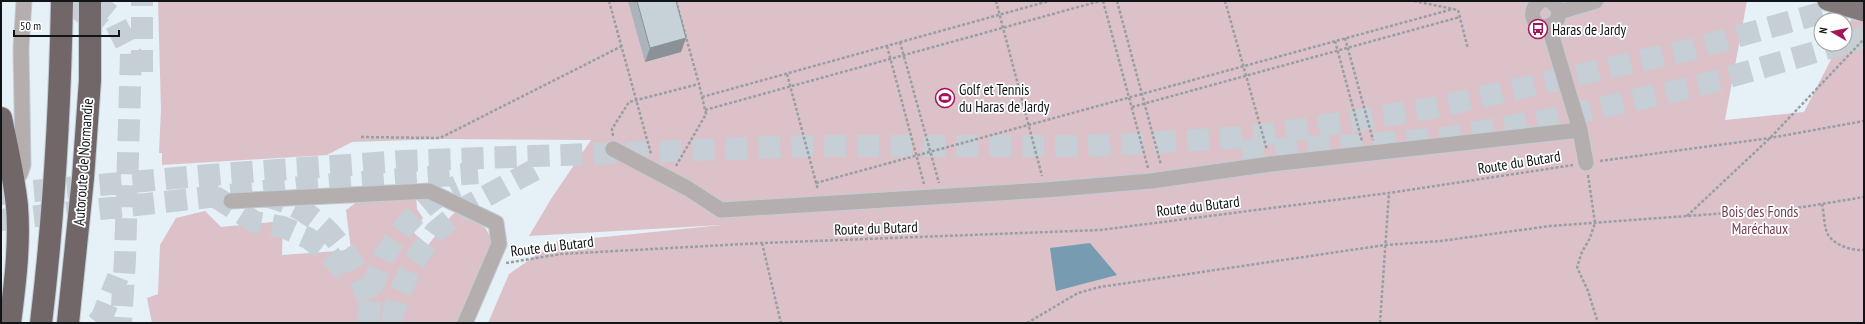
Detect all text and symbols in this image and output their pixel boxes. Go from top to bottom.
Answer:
scale bar [14,12,119,38]
north arrow [1813,12,1853,52]
text: 50 m [20,18,41,33]
bus stop icon: Haras de Jardy [1527,18,1549,40]
place label: Haras de Jardy [1552,20,1626,39]
text: N [1816,26,1831,34]
place label: Golf et Tennis du Haras de Jardy [959,80,1050,116]
sports icon: Golf et Tennis du Haras de Jardy [934,87,956,109]
street label: Autoroute de Normandie [69,98,97,226]
street label: Route du Butard [1476,146,1562,178]
street label: Route du Butard [1155,191,1241,221]
park label: Bois des Fonds Maréchaux [1722,202,1798,238]
street label: Route du Butard [834,217,918,239]
street label: Route du Butard [509,231,595,261]

